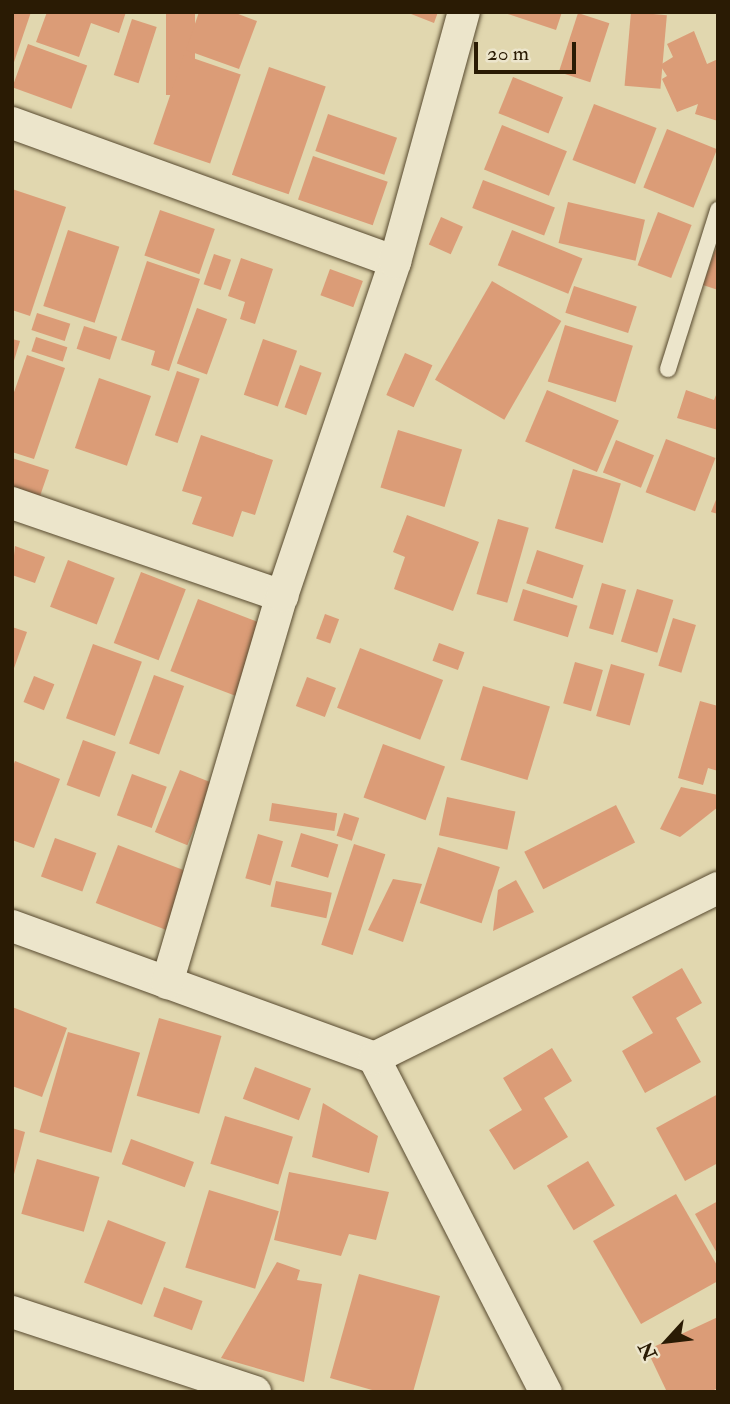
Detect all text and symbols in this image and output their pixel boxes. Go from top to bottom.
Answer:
scale bar [478,28,580,72]
text: 20 m [487,40,529,67]
north arrow [632,1306,702,1376]
text: N [634,1338,663,1364]

